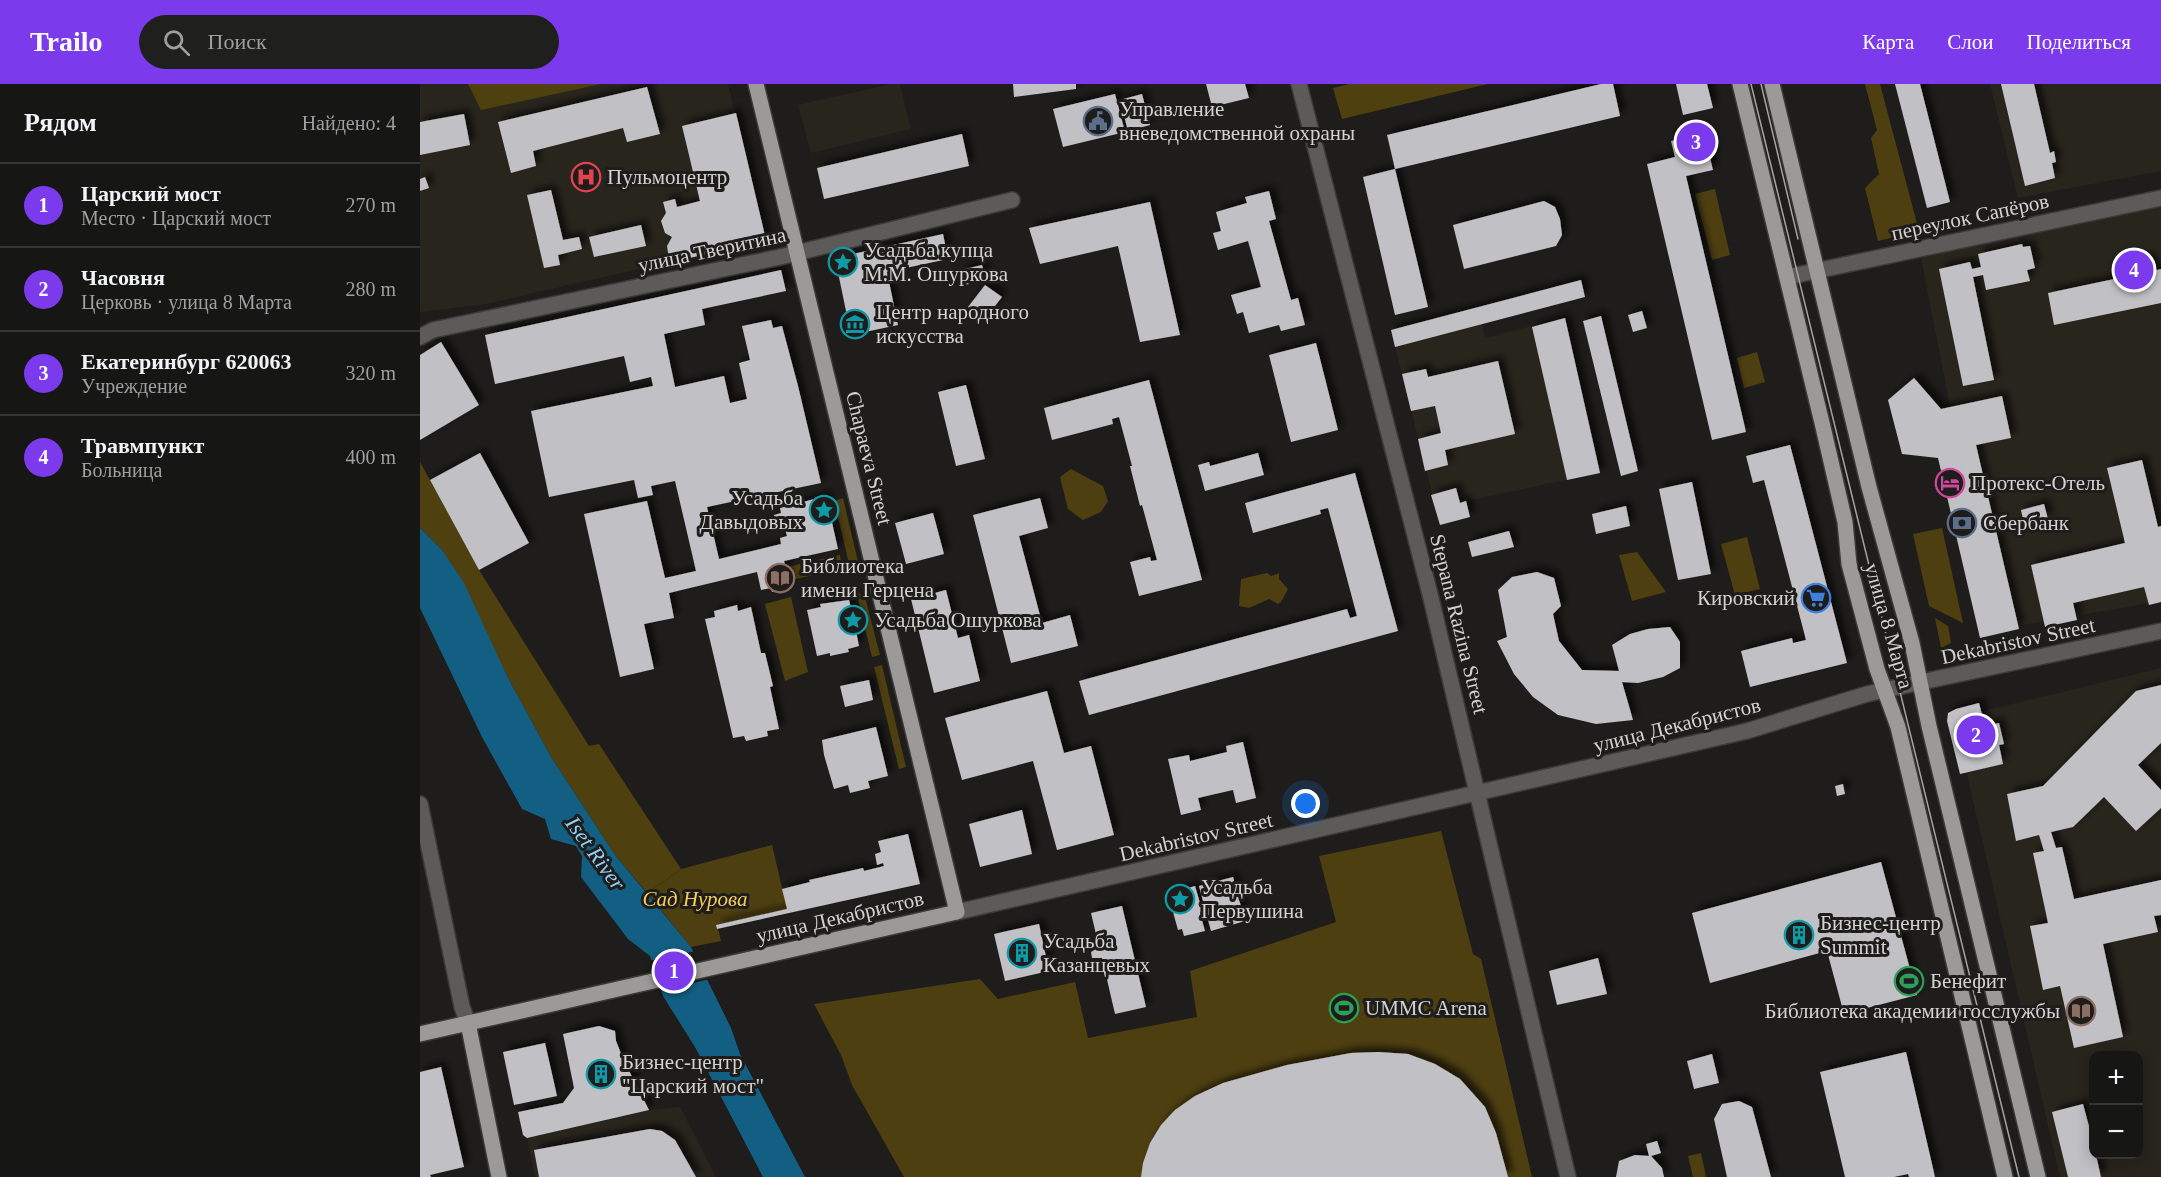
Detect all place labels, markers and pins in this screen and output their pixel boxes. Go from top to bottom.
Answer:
place label: Управление вневедомственной охраны [1119,97,1355,145]
public building icon: Управление вневедомственной охраны [1082,105,1114,137]
pin: 3 [1676,120,1716,164]
hospital icon: Пульмоцентр [570,161,602,193]
place label: Пульмоцентр [607,165,727,189]
place label: Усадьба купца М.М. Ошуркова [864,238,1009,286]
place icon: Усадьба купца М.М. Ошуркова [827,246,859,278]
pin: 4 [2114,248,2154,292]
place label: Центр народного искусства [876,300,1029,348]
museum icon: Центр народного искусства [839,308,871,340]
hotel icon: Протекс-Отель [1934,467,1966,499]
place label: Протекс-Отель [1971,471,2105,495]
place label: Усадьба Давыдовых [700,486,804,534]
place icon: Усадьба Давыдовых [808,494,840,526]
bank icon: Сбербанк [1946,507,1978,539]
place label: Сбербанк [1983,511,2070,535]
place label: Библиотека имени Герцена [801,554,935,602]
library icon: Библиотека имени Герцена [764,562,796,594]
supermarket icon: Кировский [1800,582,1832,614]
place label: Кировский [1697,586,1795,610]
place icon: Усадьба Ошуркова [837,604,869,636]
place label: Усадьба Ошуркова [874,608,1042,632]
pin: 2 [1956,712,1996,758]
place label: Усадьба Первушина [1201,875,1304,923]
place icon: Усадьба Первушина [1164,883,1196,915]
place label: Бизнес-центр Summit [1820,911,1941,959]
building icon: Бизнес-центр Summit [1783,919,1815,951]
place label: Усадьба Казанцевых [1043,929,1150,977]
building icon: Усадьба Казанцевых [1006,937,1038,969]
pin: 1 [654,948,694,994]
sports icon: Бенефит [1893,965,1925,997]
place label: Бенефит [1930,969,2006,993]
sports icon: UMMC Arena [1328,992,1360,1024]
library icon: Библиотека академии госслужбы [2065,995,2097,1027]
place label: UMMC Arena [1365,996,1488,1020]
place label: Библиотека академии госслужбы [1765,999,2060,1023]
place label: Бизнес-центр "Царский мост" [622,1050,764,1098]
building icon: Бизнес-центр "Царский мост" [585,1058,617,1090]

